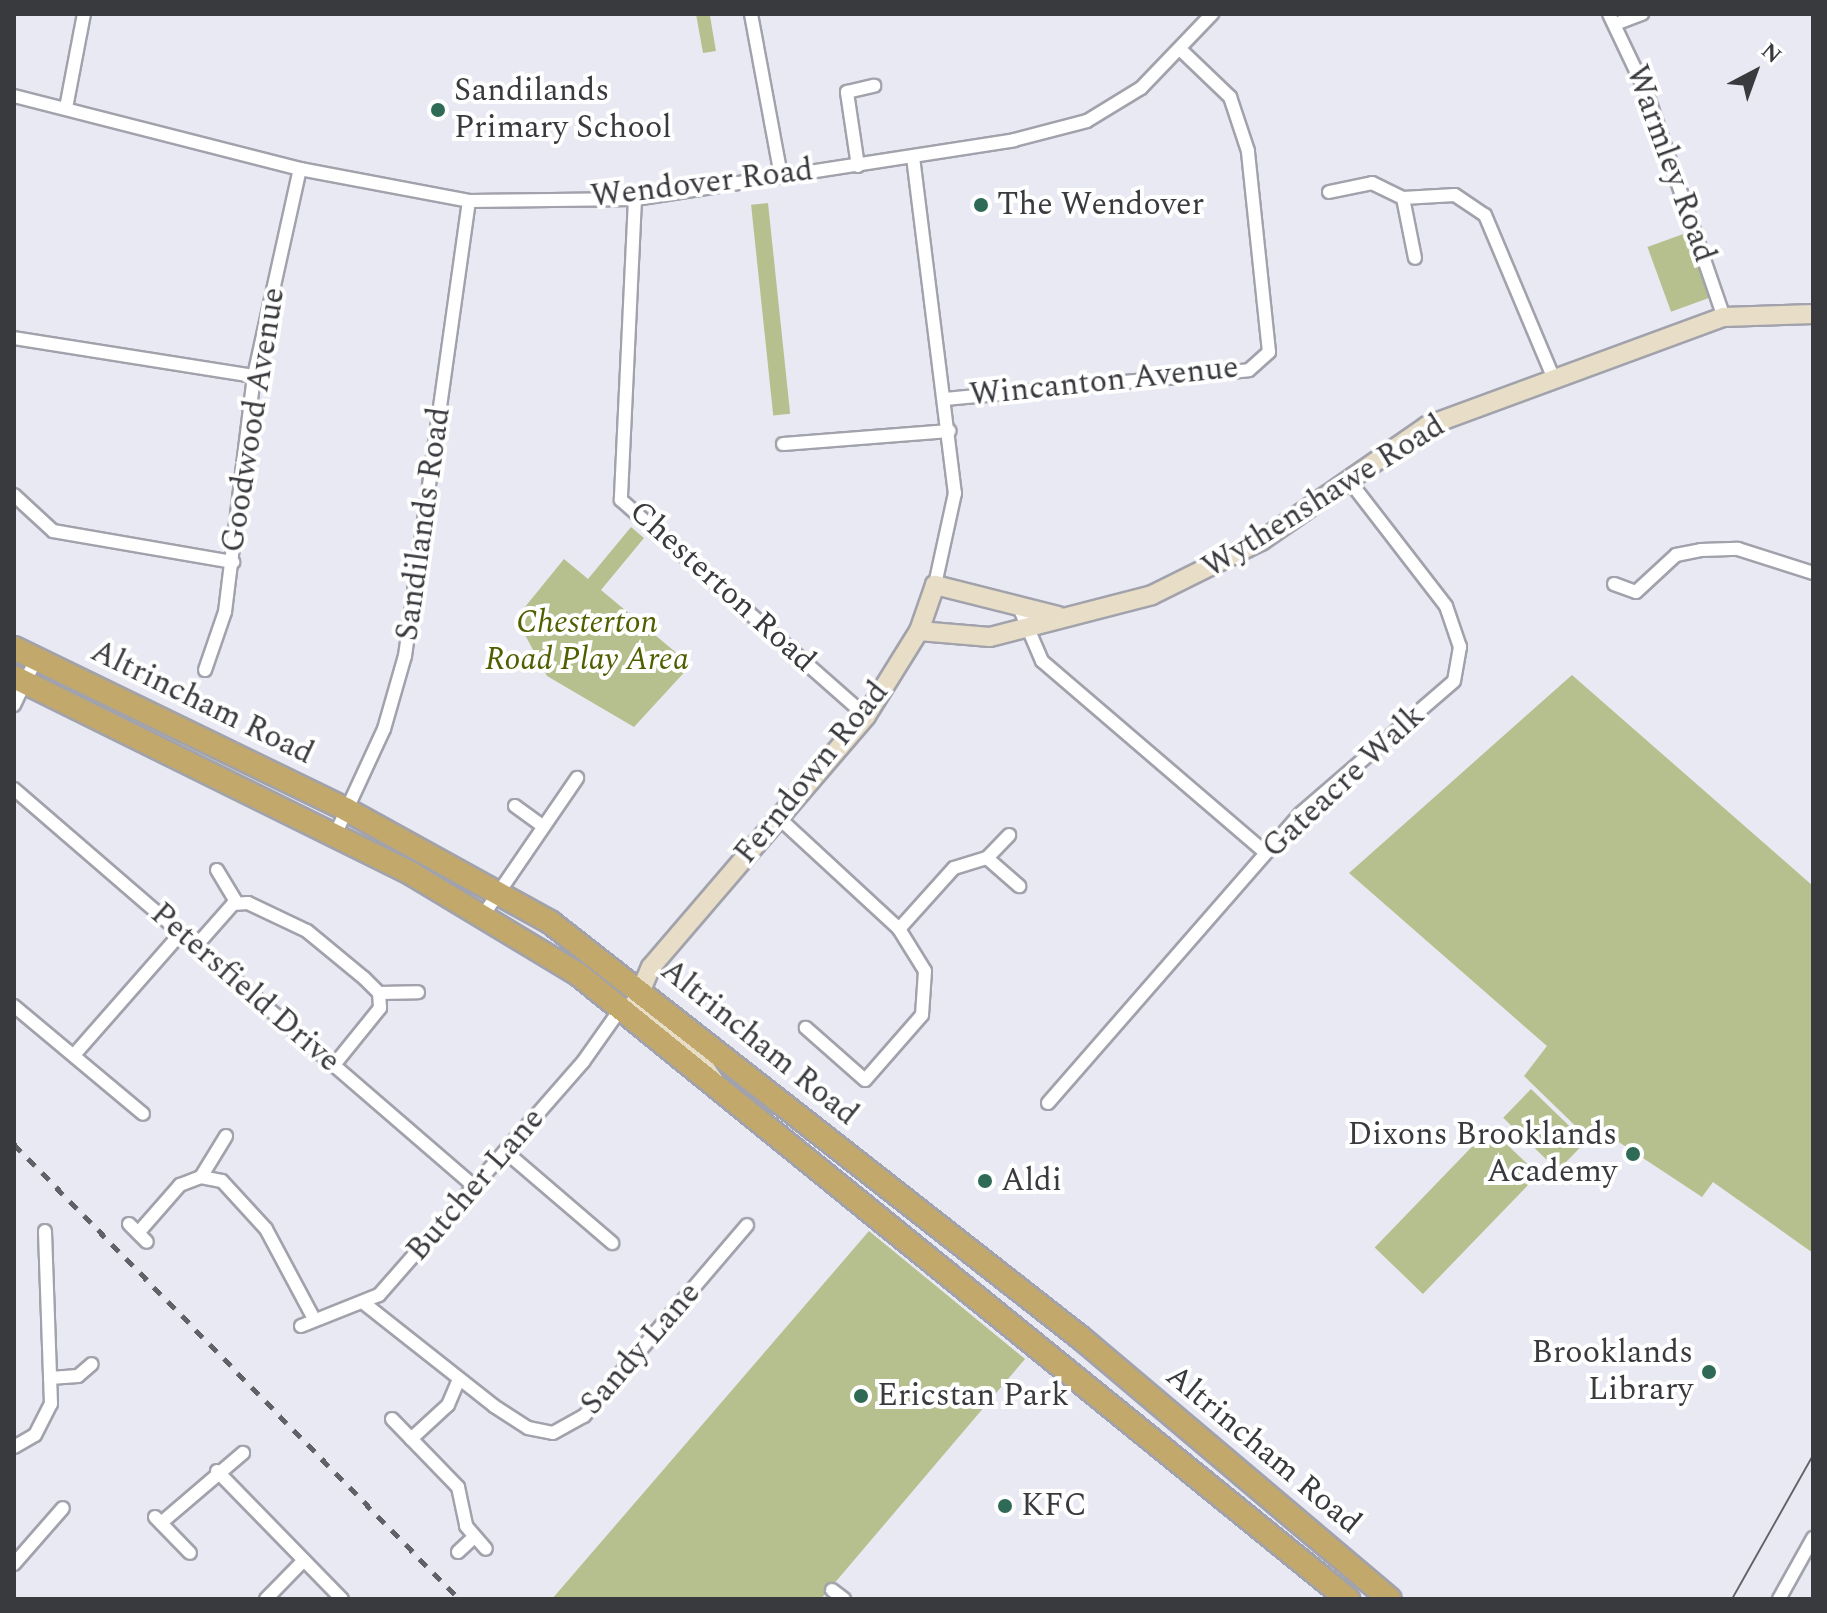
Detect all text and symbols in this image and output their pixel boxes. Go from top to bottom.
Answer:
north arrow [1715,32,1795,112]
text: N [1753,35,1789,72]
street label: Warmley Road [1617,60,1723,268]
place label: Sandilands Primary School [454,73,672,148]
marker: Sandilands Primary School [429,101,447,119]
street label: Wendover Road [589,151,815,217]
place label: The Wendover [997,186,1204,224]
marker: The Wendover [972,196,990,214]
street label: Goodwood Avenue [214,285,294,555]
street label: Wincanton Avenue [968,349,1240,415]
street label: Sandilands Road [389,405,459,643]
street label: Wythenshawe Road [1196,407,1452,587]
street label: Chesterton Road [621,493,823,681]
park label: Chesterton Road Play Area [485,605,689,680]
street label: Altrincham Road [84,632,320,774]
street label: Ferndown Road [727,674,897,872]
street label: Gateacre Walk [1255,697,1433,867]
street label: Petersfield Drive [142,895,348,1081]
street label: Altrincham Road [652,952,866,1134]
street label: Butcher Lane [399,1101,553,1269]
place label: Dixons Brooklands Academy [1347,1117,1617,1192]
marker: Dixons Brooklands Academy [1624,1145,1642,1163]
place label: Aldi [1001,1162,1062,1200]
marker: Aldi [976,1172,994,1190]
street label: Sandy Lane [573,1275,709,1423]
place label: Brooklands Library [1532,1335,1693,1410]
street label: Altrincham Road [1158,1357,1368,1543]
marker: Brooklands Library [1700,1363,1718,1381]
place label: Ericstan Park [877,1377,1069,1415]
marker: Ericstan Park [852,1387,870,1405]
place label: KFC [1021,1487,1087,1525]
marker: KFC [996,1497,1014,1515]

